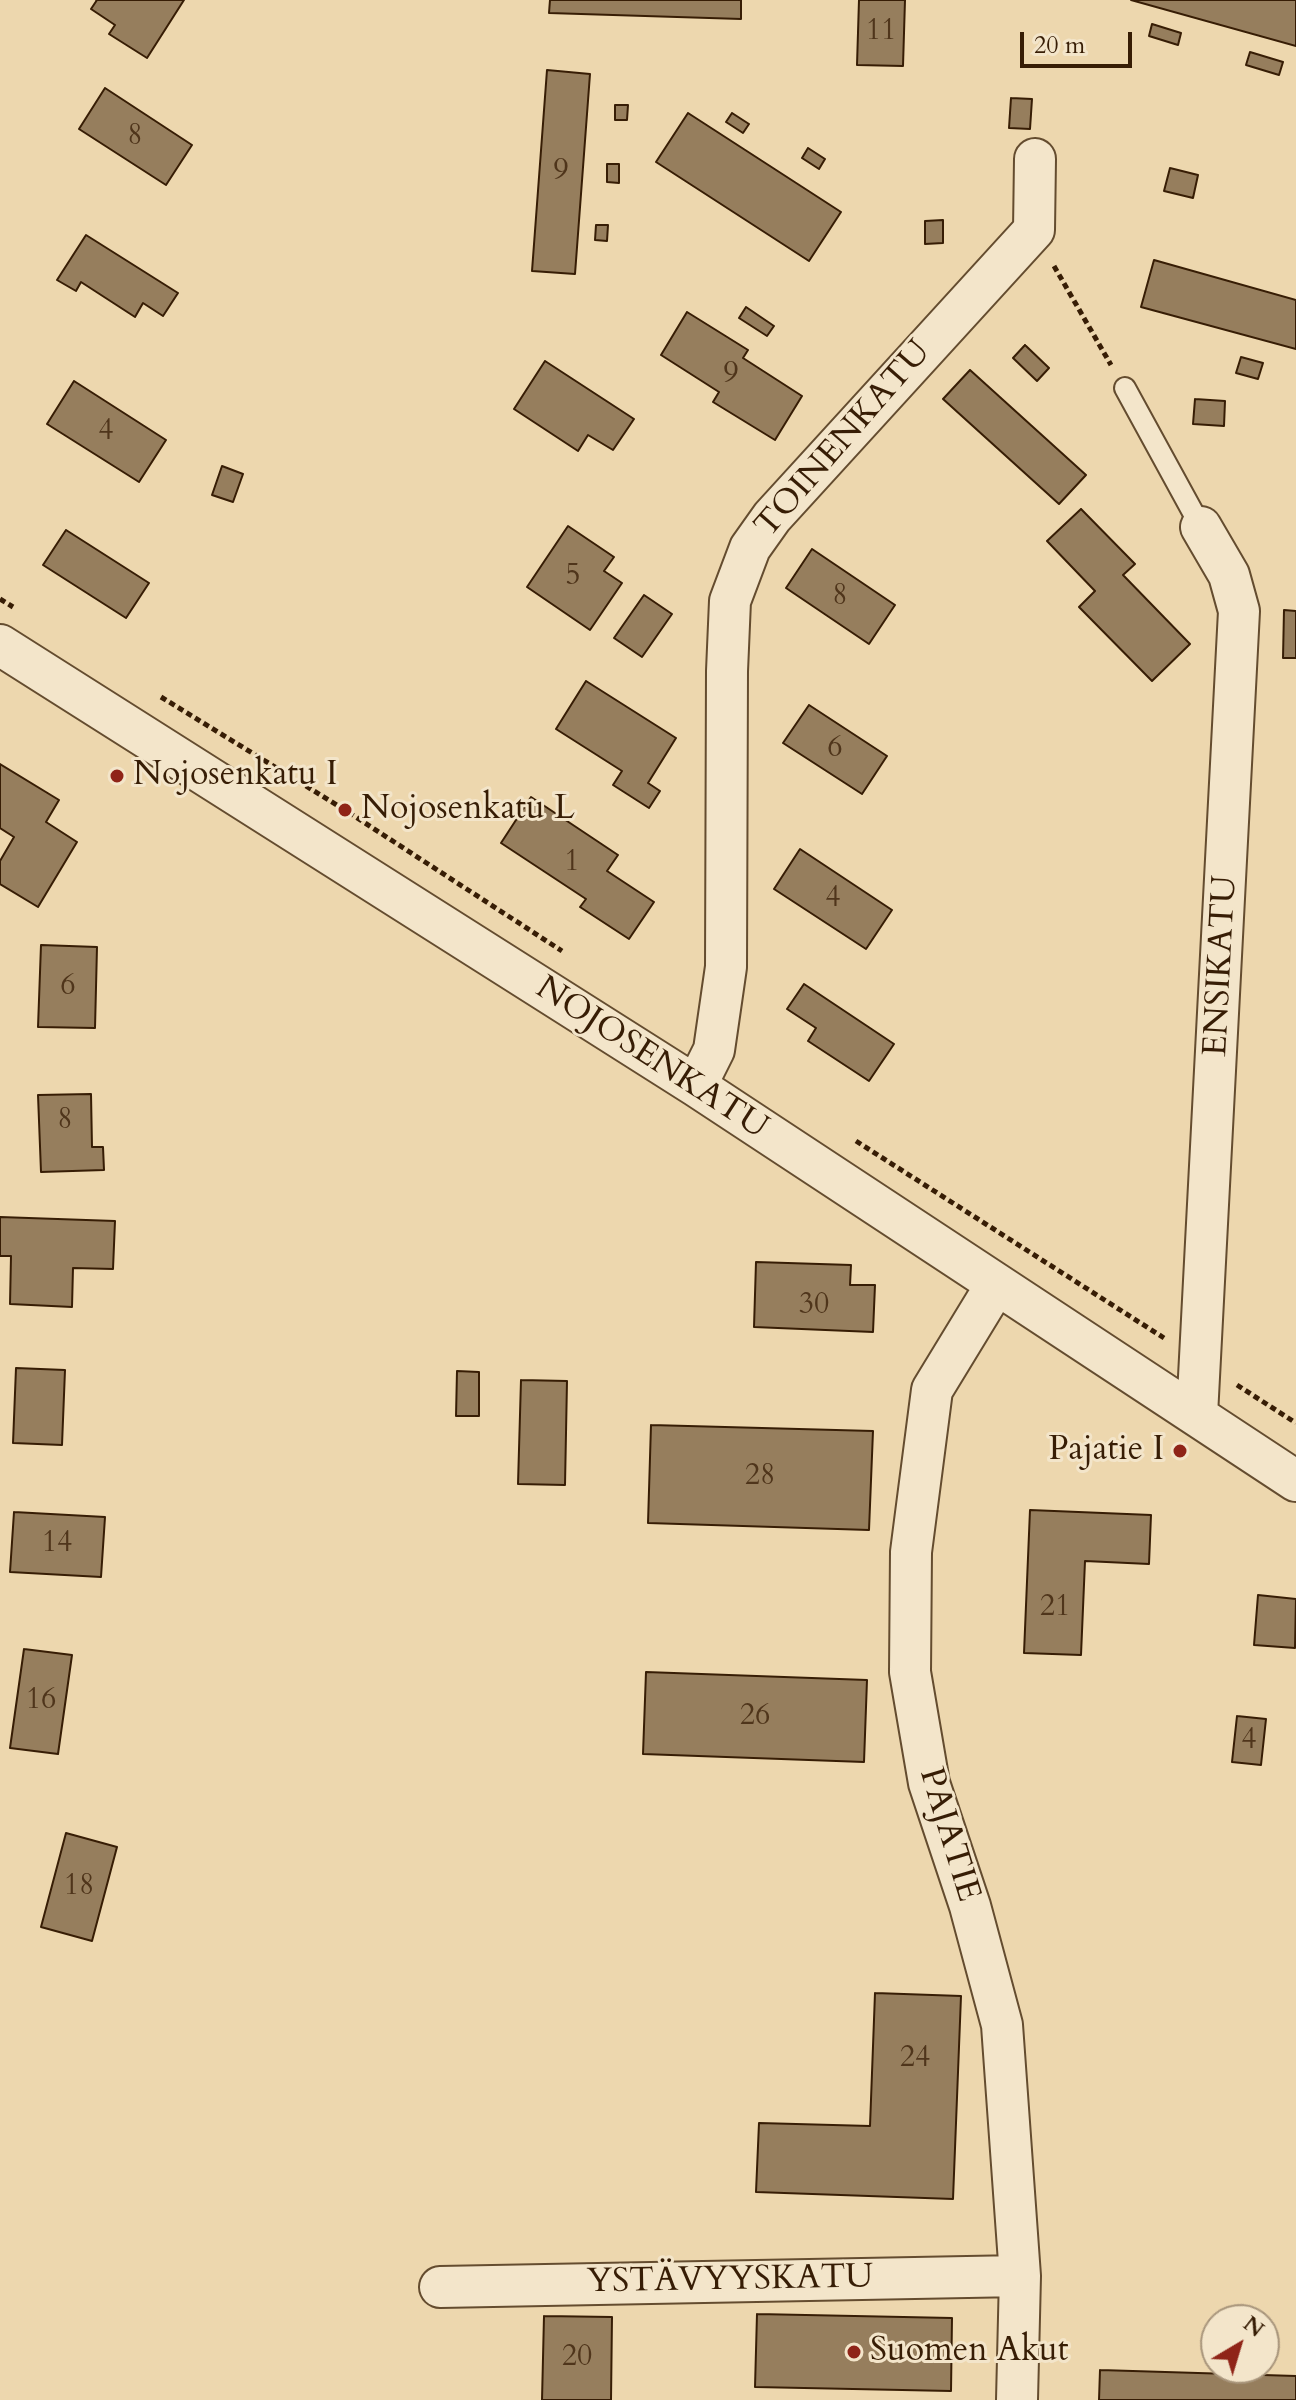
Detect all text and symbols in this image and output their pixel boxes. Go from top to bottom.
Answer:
house number: 11 [866,14,896,50]
scale bar [1024,16,1136,66]
text: 20 m [1034,29,1085,62]
house number: 8 [127,119,143,155]
house number: 9 [553,154,569,190]
street label: TOINENKATU [748,333,940,547]
house number: 9 [723,357,739,393]
house number: 4 [98,414,114,450]
house number: 5 [565,559,581,595]
house number: 8 [832,579,848,615]
house number: 6 [827,731,843,767]
place label: Nojosenkatu I [133,756,337,796]
marker: Nojosenkatu I [108,767,126,785]
place label: Nojosenkatu L [361,790,574,830]
marker: Nojosenkatu L [336,801,354,819]
house number: 1 [564,845,580,881]
street label: ENSIKATU [1197,875,1247,1057]
house number: 4 [825,881,841,917]
house number: 6 [60,969,76,1005]
street label: NOJOSENKATU [527,969,775,1149]
house number: 8 [57,1103,73,1139]
house number: 30 [799,1288,829,1324]
place label: Pajatie I [1048,1431,1164,1471]
marker: Pajatie I [1171,1442,1189,1460]
house number: 28 [745,1459,775,1495]
house number: 14 [42,1526,72,1562]
house number: 21 [1040,1590,1070,1626]
house number: 16 [26,1683,56,1719]
house number: 26 [740,1699,770,1735]
house number: 4 [1241,1723,1257,1759]
street label: PAJATIE [908,1763,988,1907]
house number: 18 [64,1869,94,1905]
house number: 24 [900,2041,930,2077]
street label: YSTÄVYYSKATU [586,2258,874,2304]
north arrow [1200,2304,1280,2384]
text: N [1237,2309,1270,2344]
place label: Suomen Akut [870,2332,1069,2372]
house number: 20 [562,2340,592,2376]
marker: Suomen Akut [845,2343,863,2361]

